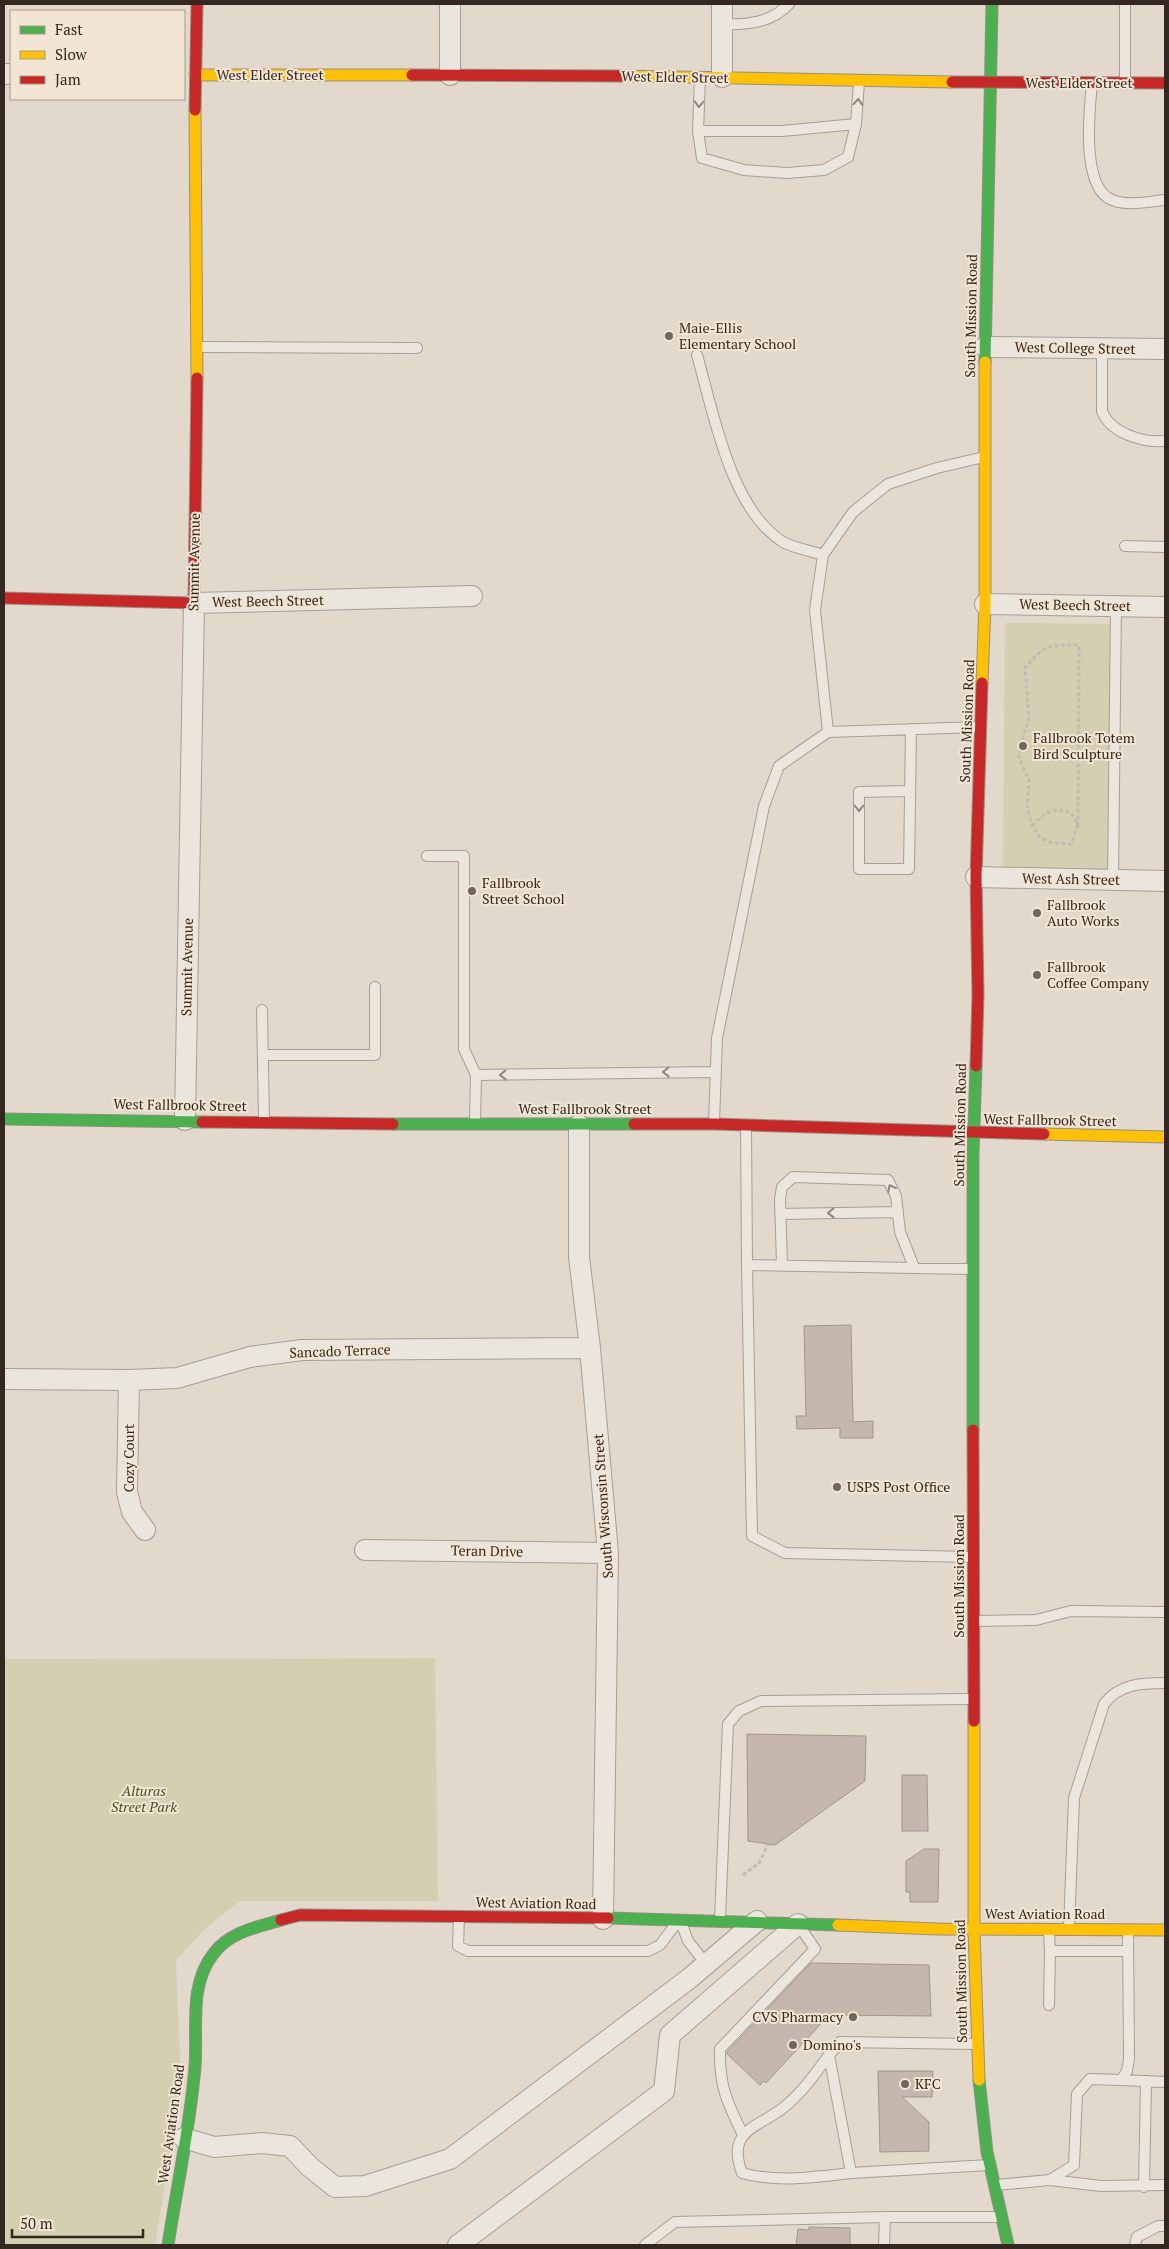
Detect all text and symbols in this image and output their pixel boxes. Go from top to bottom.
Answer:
legend [10,10,185,100]
text: Fast [55,19,83,39]
text: Slow [55,44,88,64]
street label: West Elder Street [216,65,324,84]
street label: West Elder Street [621,66,730,87]
text: Jam [55,69,81,89]
street label: West Elder Street [1025,73,1133,92]
one-way arrow [852,98,863,106]
one-way arrow [694,100,705,108]
street label: South Mission Road [960,254,981,378]
place label: Maie-Ellis Elementary School [679,318,796,353]
marker: Maie-Ellis Elementary School [663,330,675,342]
street label: West College Street [1014,337,1136,358]
street label: Summit Avenue [183,513,204,611]
street label: West Beech Street [212,590,325,611]
street label: West Beech Street [1019,594,1132,615]
street label: South Mission Road [955,659,978,783]
place label: Fallbrook Totem Bird Sculpture [1033,728,1135,763]
marker: Fallbrook Totem Bird Sculpture [1017,740,1029,752]
one-way arrow [854,804,864,812]
street label: West Ash Street [1022,868,1121,889]
place label: Fallbrook Street School [482,873,565,908]
marker: Fallbrook Street School [466,885,478,897]
place label: Fallbrook Auto Works [1047,895,1120,930]
marker: Fallbrook Auto Works [1031,907,1043,919]
street label: Summit Avenue [176,918,197,1016]
place label: Fallbrook Coffee Company [1047,957,1150,992]
marker: Fallbrook Coffee Company [1031,969,1043,981]
street label: South Mission Road [949,1063,970,1187]
one-way arrow [662,1067,670,1078]
one-way arrow [499,1070,507,1080]
street label: West Fallbrook Street [113,1094,248,1115]
street label: West Fallbrook Street [518,1099,653,1118]
street label: West Fallbrook Street [983,1109,1118,1130]
one-way arrow [887,1184,897,1193]
one-way arrow [827,1208,835,1218]
street label: Sancado Terrace [289,1339,391,1362]
street label: Cozy Court [119,1423,138,1492]
street label: South Wisconsin Street [588,1432,617,1579]
place label: USPS Post Office [847,1477,950,1496]
marker: USPS Post Office [831,1481,843,1493]
street label: South Mission Road [949,1514,968,1638]
street label: Teran Drive [451,1540,523,1561]
park label: Alturas Street Park [111,1781,177,1816]
street label: West Aviation Road [476,1892,597,1913]
street label: West Aviation Road [985,1904,1106,1923]
street label: South Mission Road [950,1919,971,2043]
place label: CVS Pharmacy [752,2007,844,2026]
marker: CVS Pharmacy [847,2011,859,2023]
place label: Domino's [803,2035,861,2054]
marker: Domino's [787,2039,799,2051]
street label: West Aviation Road [153,2063,188,2185]
place label: KFC [915,2074,941,2093]
marker: KFC [899,2078,911,2090]
scale bar [12,2206,144,2238]
text: 50 m [20,2213,53,2233]

